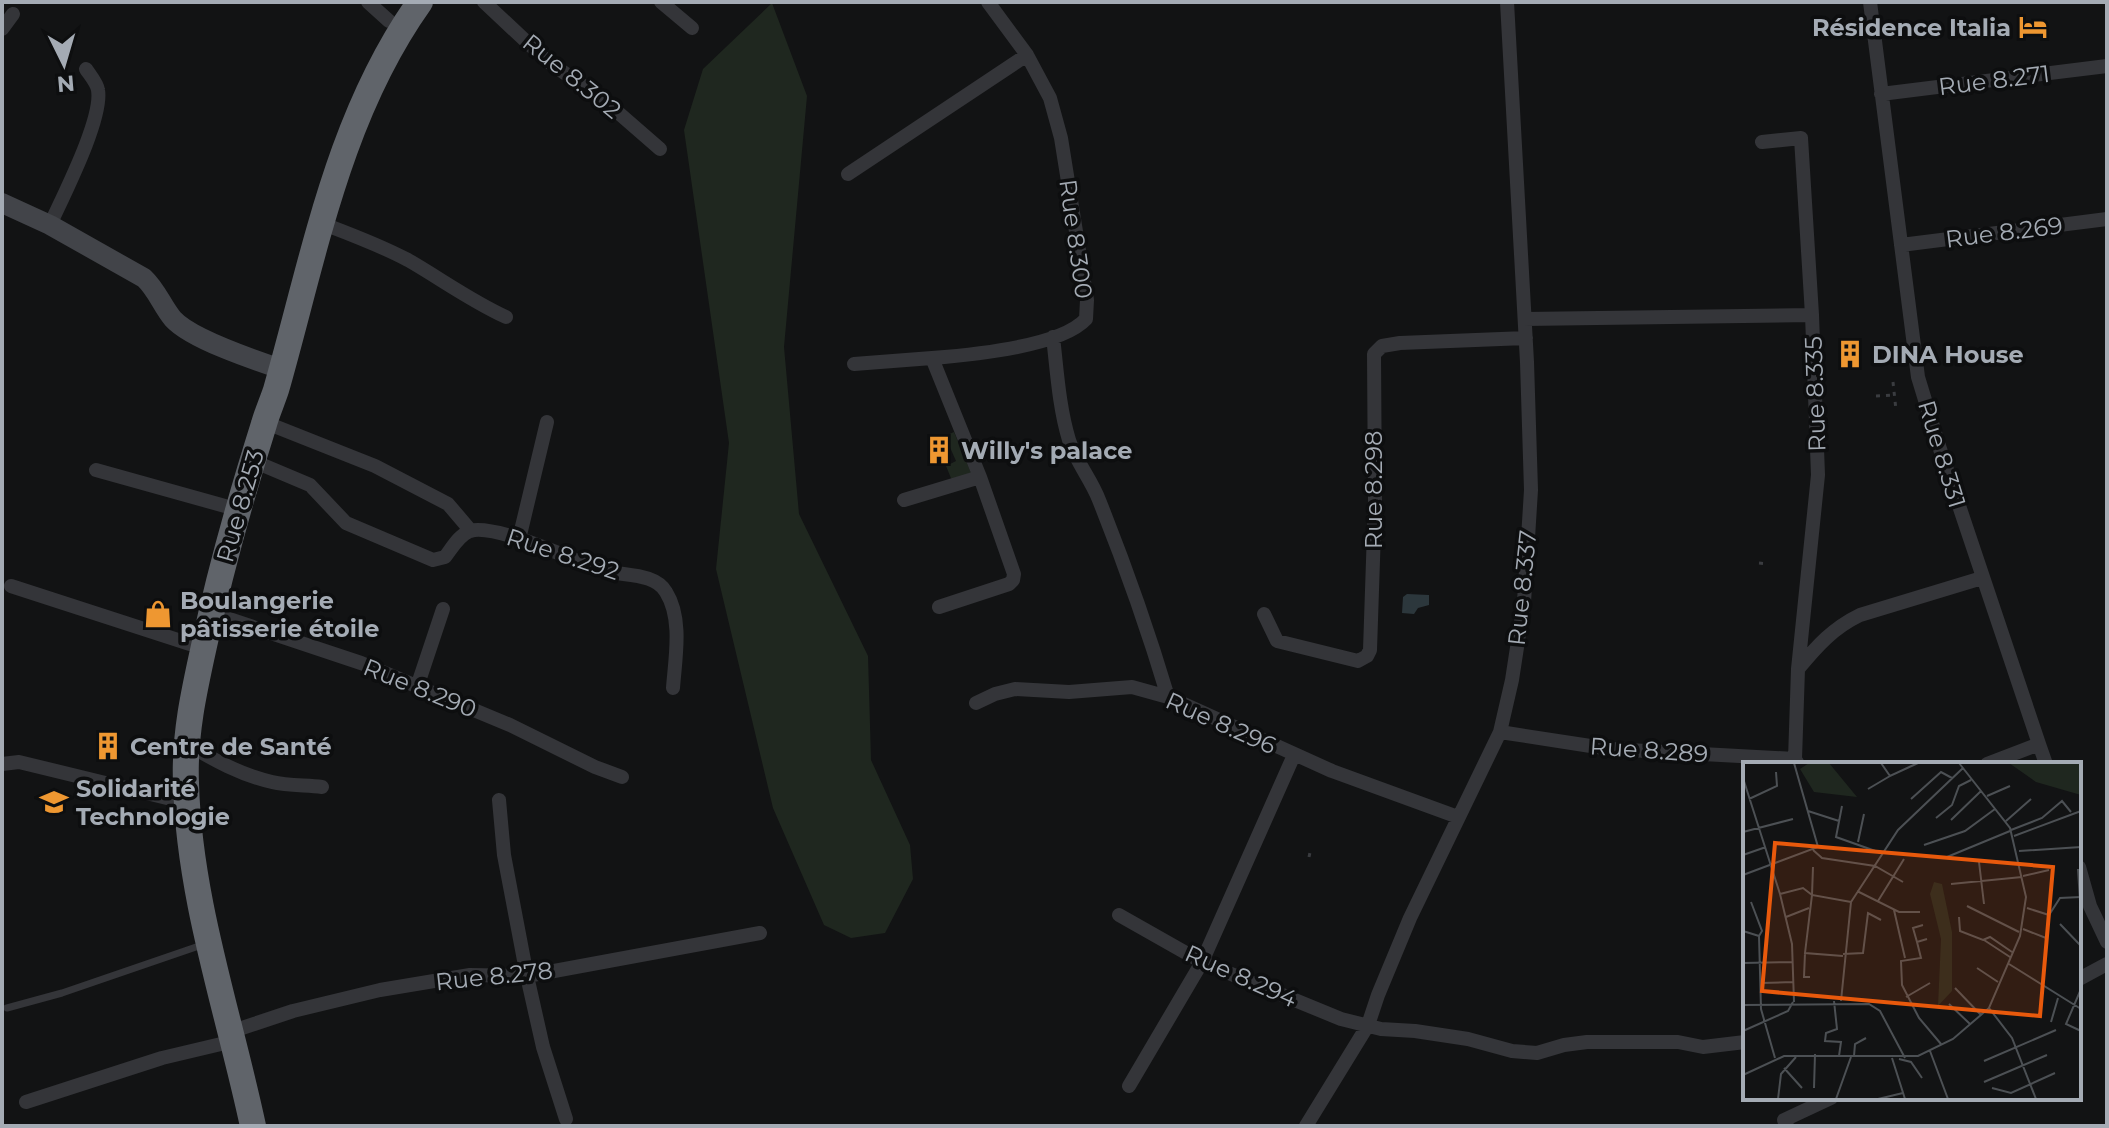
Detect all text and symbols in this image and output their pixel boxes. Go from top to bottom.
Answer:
hotel icon: Résidence Italia [2018,12,2048,42]
place label: Résidence Italia [1812,13,2011,42]
north arrow [24,24,104,104]
street label: Rue 8.302 [517,28,627,124]
street label: Rue 8.271 [1937,59,2051,101]
text: N [56,69,76,98]
street label: Rue 8.300 [1053,177,1099,301]
street label: Rue 8.269 [1944,210,2064,254]
street label: Rue 8.335 [1798,336,1832,452]
building icon: DINA House [1835,339,1865,369]
place label: DINA House [1872,340,2024,369]
street label: Rue 8.331 [1912,397,1972,511]
street label: Rue 8.298 [1359,431,1388,549]
building icon: Willy's palace [924,435,954,465]
place label: Willy's palace [961,436,1132,465]
street label: Rue 8.253 [210,446,270,566]
street label: Rue 8.292 [503,522,623,586]
street label: Rue 8.337 [1502,529,1542,647]
place label: Boulangerie pâtisserie étoile [180,586,379,643]
shop icon: Boulangerie pâtisserie étoile [143,599,173,629]
street label: Rue 8.290 [359,652,481,724]
street label: Rue 8.296 [1161,686,1281,760]
building icon: Centre de Santé [93,731,123,761]
street label: Rue 8.289 [1589,731,1709,769]
place label: Centre de Santé [130,732,332,761]
inset map [1743,762,2081,1100]
place label: Solidarité Technologie [76,774,230,831]
school or university icon: Solidarité Technologie [39,787,69,817]
street label: Rue 8.294 [1181,938,1301,1014]
street label: Rue 8.278 [434,955,554,997]

